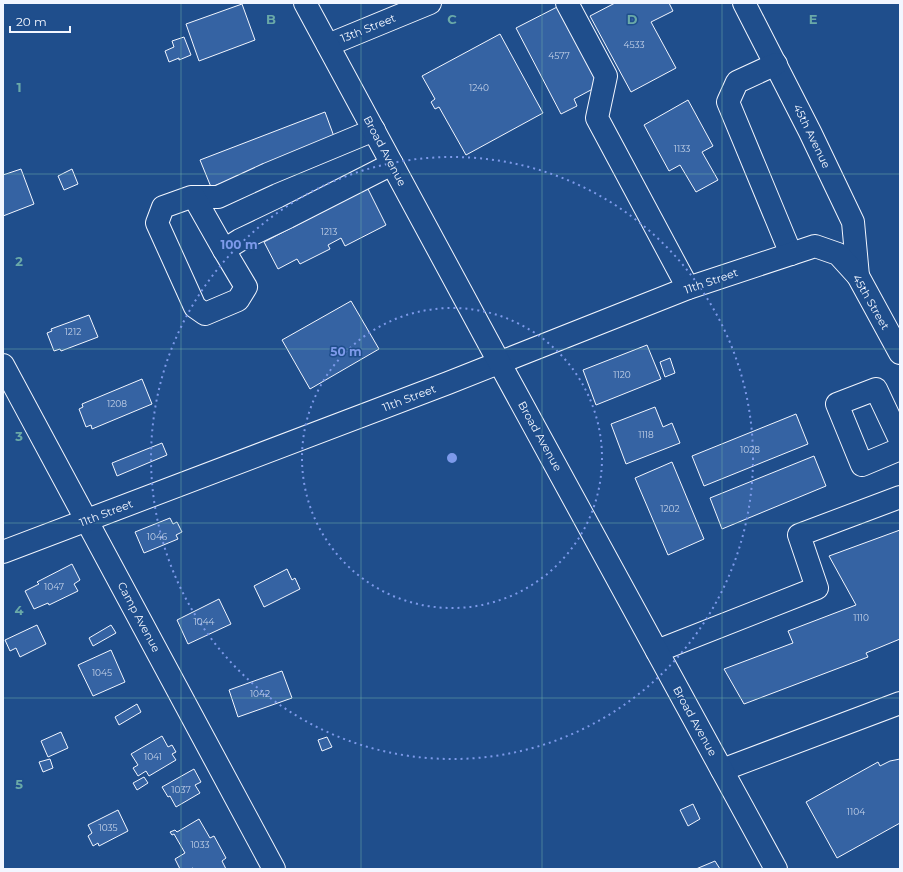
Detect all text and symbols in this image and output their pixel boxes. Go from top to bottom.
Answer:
scale bar [10,8,70,34]
street label: 13th Street [338,10,398,45]
text: B [266,11,276,27]
text: C [447,11,457,27]
text: D [627,11,638,27]
text: E [809,11,818,27]
text: 20 m [16,14,47,29]
house number: 4533 [623,39,645,50]
house number: 4577 [548,50,570,61]
text: 1 [16,79,22,95]
house number: 1240 [469,82,489,93]
street label: 45th Avenue [790,102,834,171]
street label: Broad Avenue [361,113,410,189]
house number: 1133 [674,143,690,154]
house number: 1213 [321,226,337,237]
text: 100 m [221,237,257,252]
text: 2 [15,253,23,269]
street label: 11th Street [682,265,740,297]
street label: 45th Street [850,272,893,333]
house number: 1212 [65,326,81,337]
text: 50 m [330,344,362,359]
house number: 1120 [613,369,631,380]
street label: 11th Street [380,381,438,415]
house number: 1208 [107,398,127,409]
street label: Broad Avenue [515,399,565,474]
text: 3 [14,428,23,444]
house number: 1118 [638,429,654,440]
house number: 1028 [740,444,760,455]
centre of rings [445,451,459,465]
street label: 11th Street [77,496,135,530]
house number: 1202 [660,503,680,514]
house number: 1046 [147,531,168,542]
street label: Camp Avenue [115,579,164,655]
house number: 1047 [44,581,64,592]
text: 4 [15,602,24,618]
house number: 1110 [853,612,869,623]
house number: 1044 [193,616,215,627]
house number: 1045 [92,667,112,678]
street label: Broad Avenue [670,684,720,759]
house number: 1042 [250,688,270,699]
house number: 1041 [144,751,162,762]
text: 5 [15,776,23,792]
house number: 1037 [171,784,191,795]
house number: 1104 [847,806,865,817]
house number: 1035 [98,822,118,833]
house number: 1033 [190,839,210,850]

